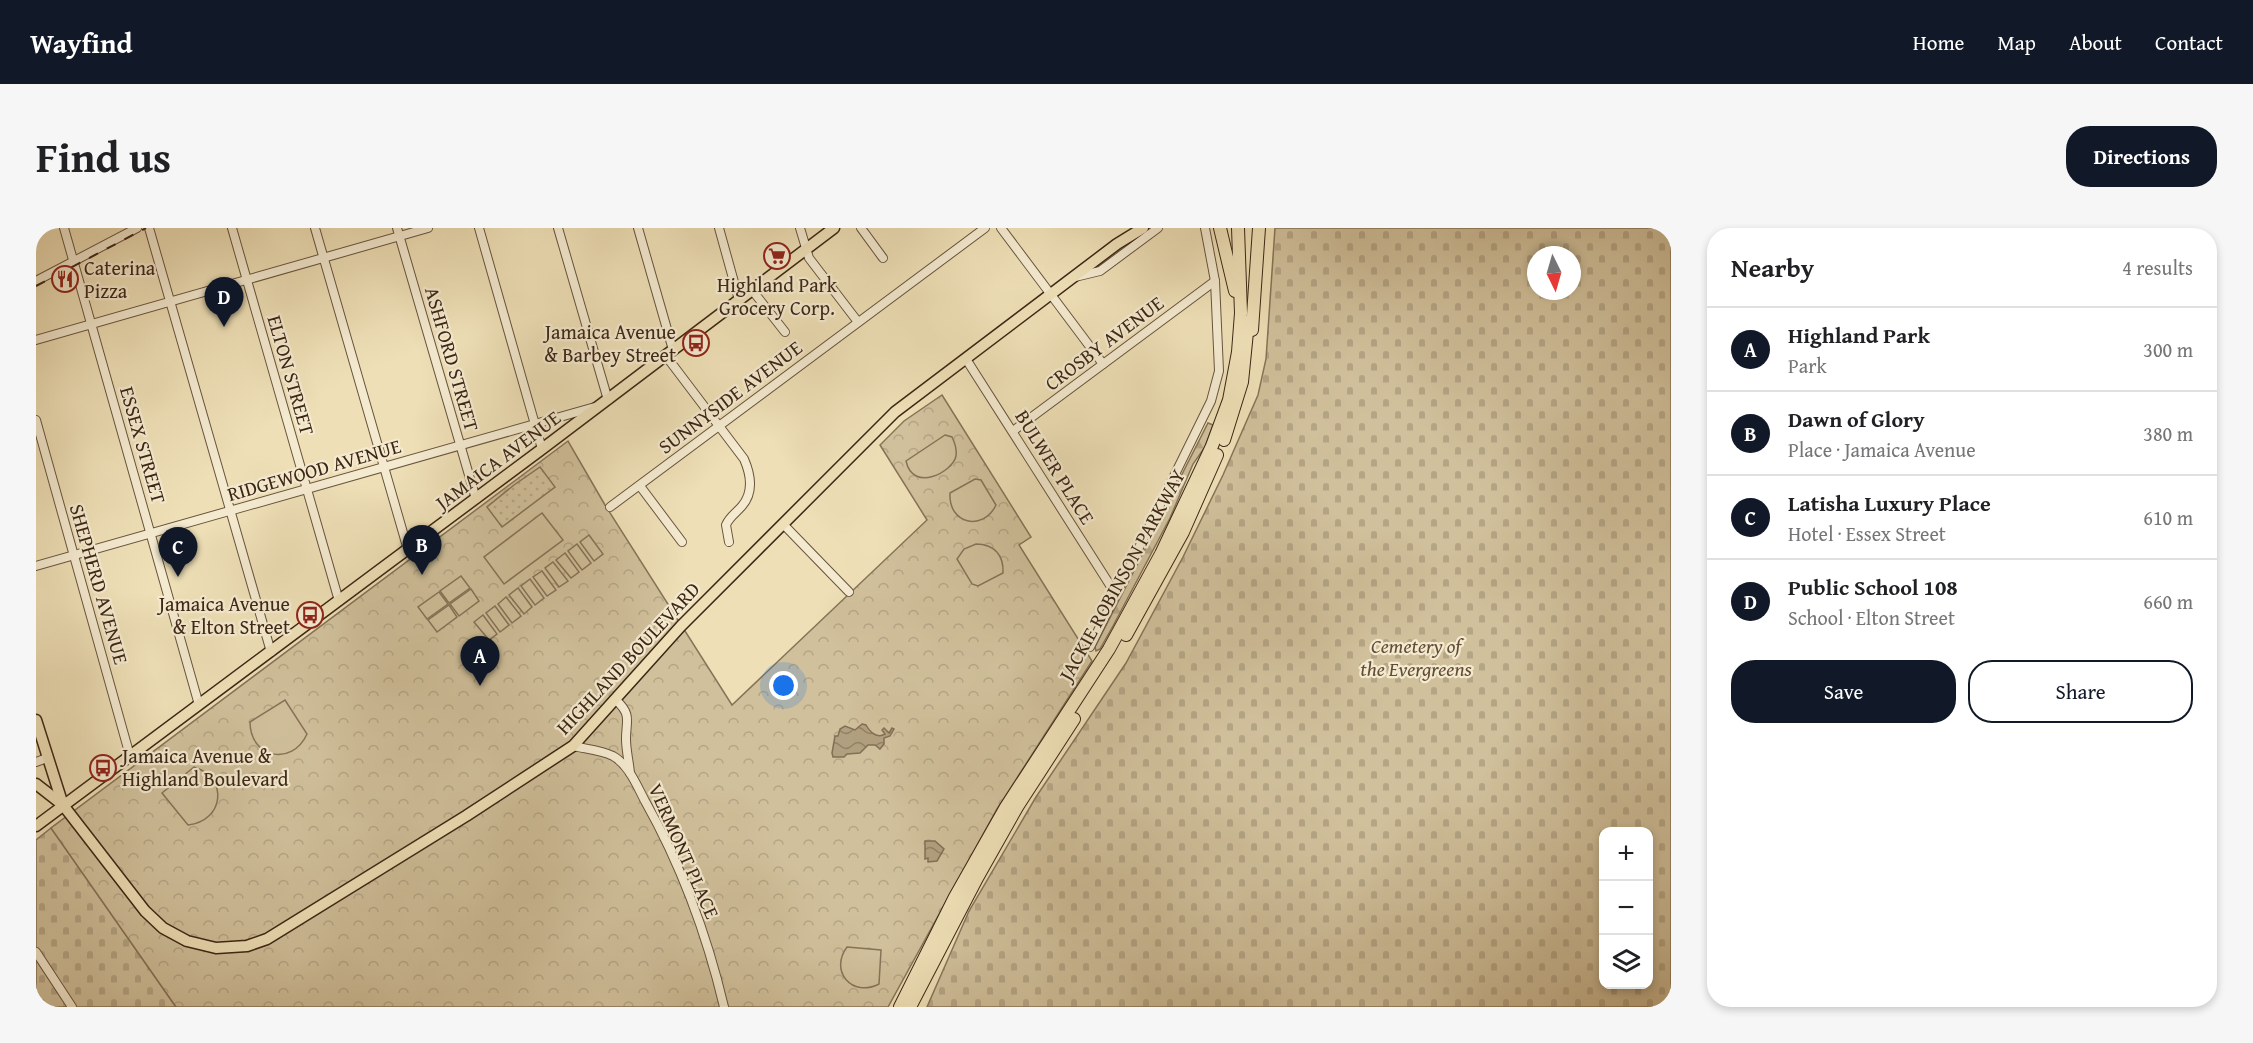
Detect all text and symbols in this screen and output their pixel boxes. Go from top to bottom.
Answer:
text: Wayfind [30,22,132,63]
text: Home [1913,27,1964,58]
text: Map [1997,27,2036,58]
text: About [2069,27,2122,58]
text: Contact [2155,27,2223,58]
text: Find us [36,126,171,187]
button: Directions [2066,126,2217,187]
supermarket icon: Highland Park Grocery Corp. [762,241,792,271]
north arrow [1527,246,1581,300]
text: Nearby [1731,248,1814,287]
place label: Caterina Pizza [84,253,156,305]
text: 4 results [2122,253,2193,282]
restaurant icon: Caterina Pizza [50,264,80,294]
place label: Highland Park Grocery Corp. [717,270,838,322]
pin: D [204,278,243,327]
street label: ASHFORD STREET [418,283,487,435]
street label: CROSBY AVENUE [1038,288,1169,397]
street label: ELTON STREET [261,312,322,438]
place label: Jamaica Avenue & Barbey Street [542,317,676,369]
text: Highland Park [1788,319,1930,351]
bus stop icon: Jamaica Avenue & Barbey Street [681,328,711,358]
street label: SUNNYSIDE AVENUE [652,333,808,460]
text: A [1744,335,1757,364]
text: 300 m [2143,335,2193,364]
text: Park [1788,351,1827,380]
street label: ESSEX STREET [113,383,174,507]
street label: JAMAICA AVENUE [427,403,566,518]
text: Dawn of Glory [1788,403,1925,435]
street label: BULWER PLACE [1009,404,1102,530]
text: B [1744,419,1757,448]
text: 380 m [2143,419,2193,448]
street label: RIDGEWOOD AVENUE [224,431,404,508]
text: Place · Jamaica Avenue [1788,435,1976,464]
street label: JACKIE ROBINSON PARKWAY [1050,464,1192,688]
text: Latisha Luxury Place [1788,487,1991,519]
street label: SHEPHERD AVENUE [63,500,136,667]
text: C [1745,503,1756,532]
text: 610 m [2143,503,2193,532]
text: Hotel · Essex Street [1788,519,1946,548]
pin: B [402,526,442,575]
pin: C [158,528,198,577]
text: Public School 108 [1788,571,1958,603]
street label: HIGHLAND BOULEVARD [549,575,706,740]
text: D [1744,587,1757,616]
text: 660 m [2143,587,2193,616]
place label: Jamaica Avenue & Elton Street [156,589,290,641]
bus stop icon: Jamaica Avenue & Elton Street [295,600,325,630]
text: School · Elton Street [1788,603,1955,632]
park label: Cemetery of the Evergreens [1360,631,1473,683]
pin: A [460,636,500,686]
button: Save [1731,660,1956,723]
button: Share [1968,660,2193,723]
your location [769,671,798,700]
place label: Jamaica Avenue & Highland Boulevard [119,741,289,793]
bus stop icon: Jamaica Avenue & Highland Boulevard [88,753,118,783]
street label: VERMONT PLACE [642,779,727,923]
map controls [1599,827,1653,989]
button: + [1599,827,1653,881]
button: − [1599,881,1653,935]
button: layers [1599,935,1653,989]

